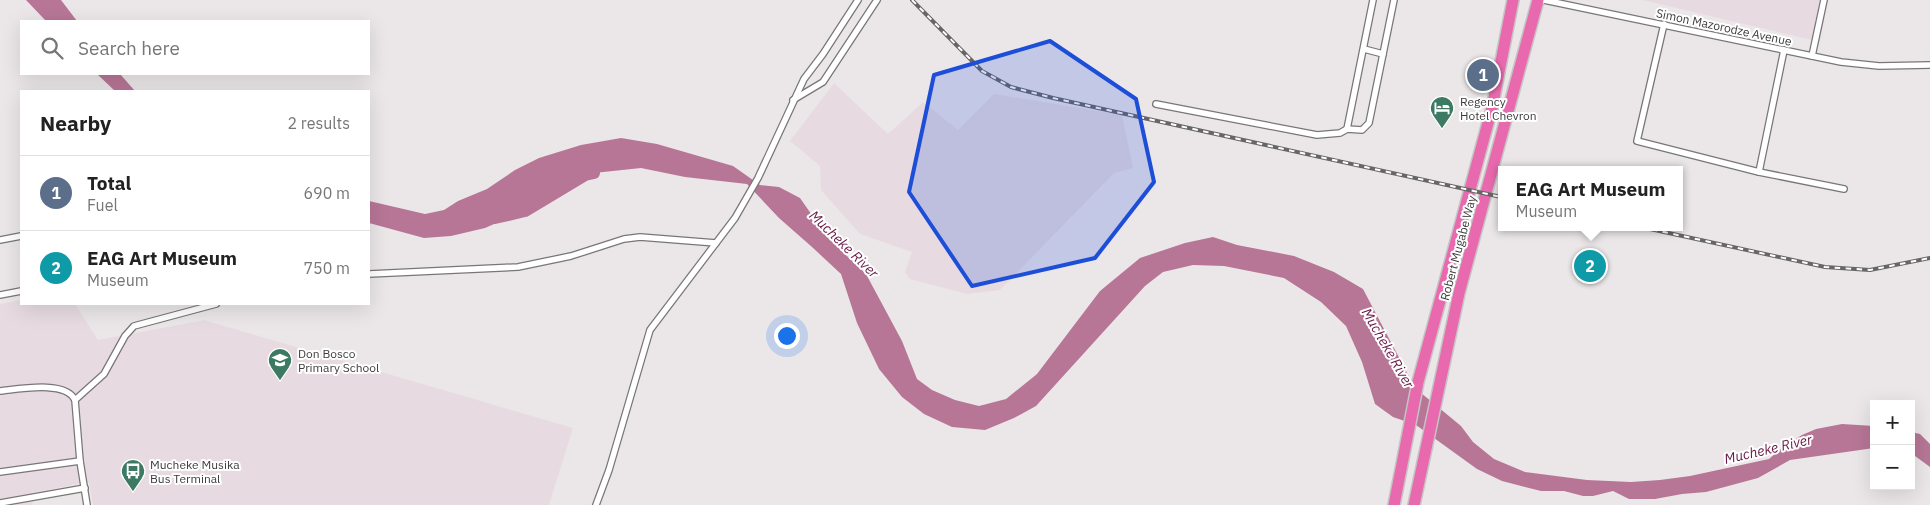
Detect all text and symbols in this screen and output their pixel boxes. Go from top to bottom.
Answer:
street label: Simon Mazorodze Avenue [1655,5,1793,49]
search box [20,20,370,75]
icon: search [38,34,66,62]
text: Search here [78,36,180,60]
pin: 1 [1467,56,1499,94]
place label: Regency Hotel Chevron [1460,94,1537,123]
hotel icon: Regency Hotel Chevron [1429,95,1455,129]
text: Nearby [40,109,111,137]
text: 2 results [287,113,350,133]
popup [1498,166,1683,231]
text: Total [87,171,131,195]
text: EAG Art Museum [1515,177,1666,201]
text: 1 [51,183,61,203]
text: 690 m [303,183,350,203]
street label: Robert Mugabe Way [1437,194,1479,302]
text: Fuel [87,195,118,215]
text: Museum [1515,201,1577,221]
water label: Mucheke River [806,206,883,282]
text: EAG Art Museum [87,246,237,270]
pin: 2 [1574,247,1606,285]
text: 2 [51,258,61,278]
text: 750 m [303,258,350,278]
text: Museum [87,270,149,290]
water label: Mucheke River [1358,305,1419,392]
your location [774,323,800,349]
place label: Don Bosco Primary School [298,346,379,375]
school or university icon: Don Bosco Primary School [267,347,293,381]
map controls [1870,400,1915,490]
button: + [1870,400,1915,445]
water label: Mucheke River [1722,430,1815,468]
button: − [1870,445,1915,490]
place label: Mucheke Musika Bus Terminal [150,457,240,486]
bus stop icon: Mucheke Musika Bus Terminal [120,458,146,492]

